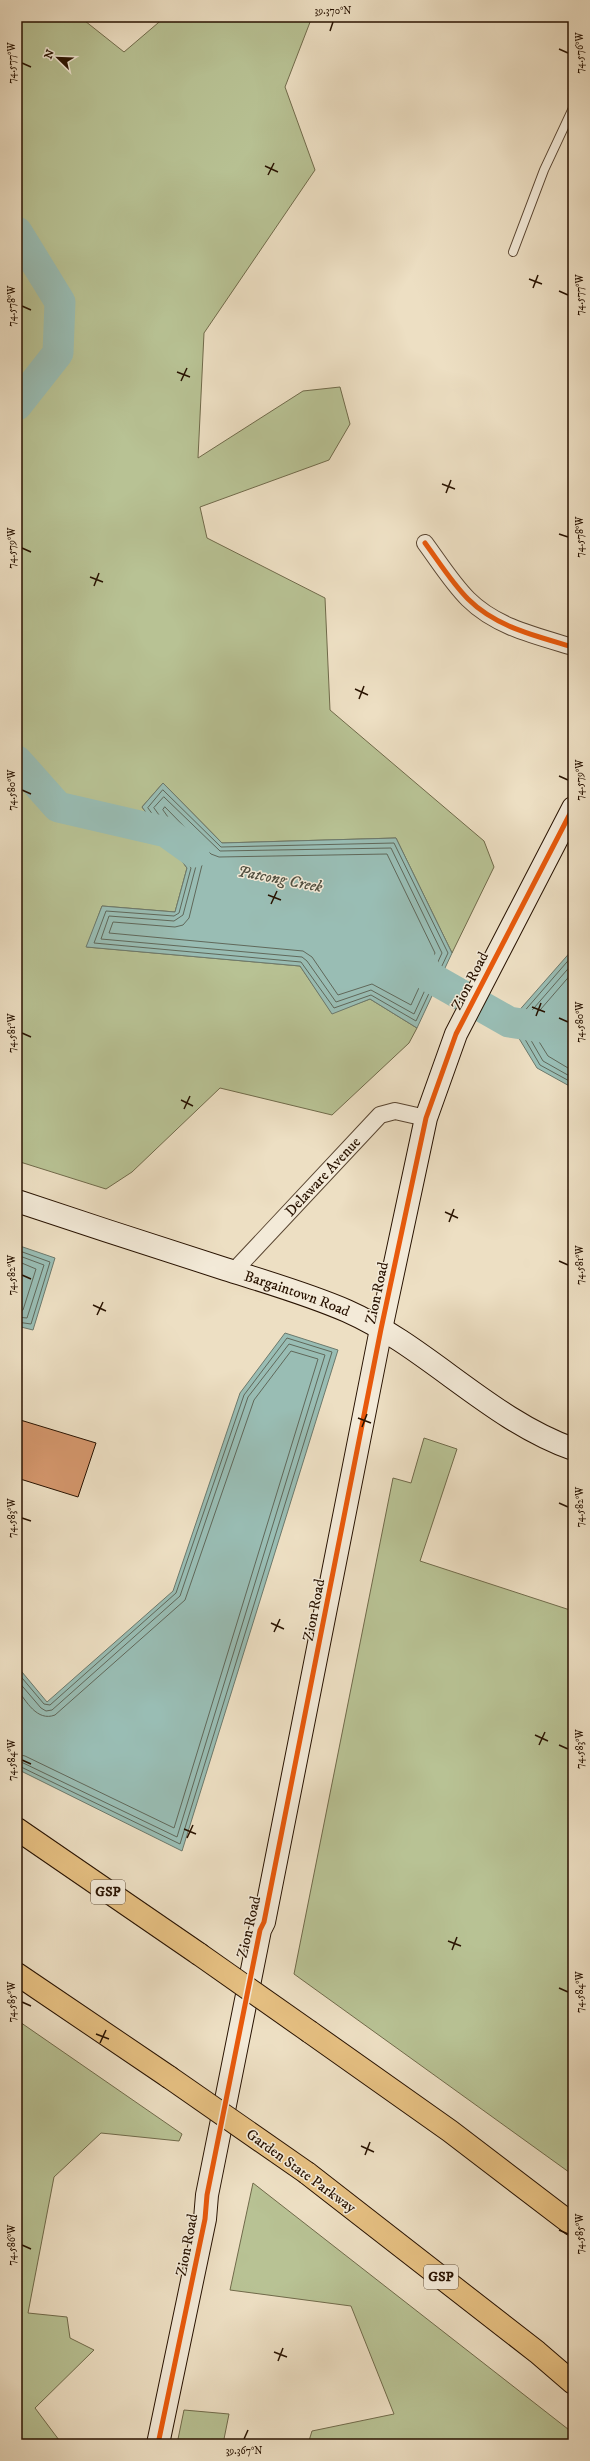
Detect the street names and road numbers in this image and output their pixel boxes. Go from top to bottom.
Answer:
street label: Zion Road [447,948,493,1013]
street label: Delaware Avenue [281,1132,365,1220]
street label: Zion Road [361,1260,393,1326]
street label: Bargaintown Road [242,1266,353,1321]
street label: Zion Road [299,1577,329,1643]
road number: GSP [91,1880,125,1904]
street label: Zion Road [233,1894,265,1960]
street label: Garden State Parkway [242,2125,360,2218]
street label: Zion Road [172,2212,202,2278]
road number: GSP [424,2265,458,2289]

